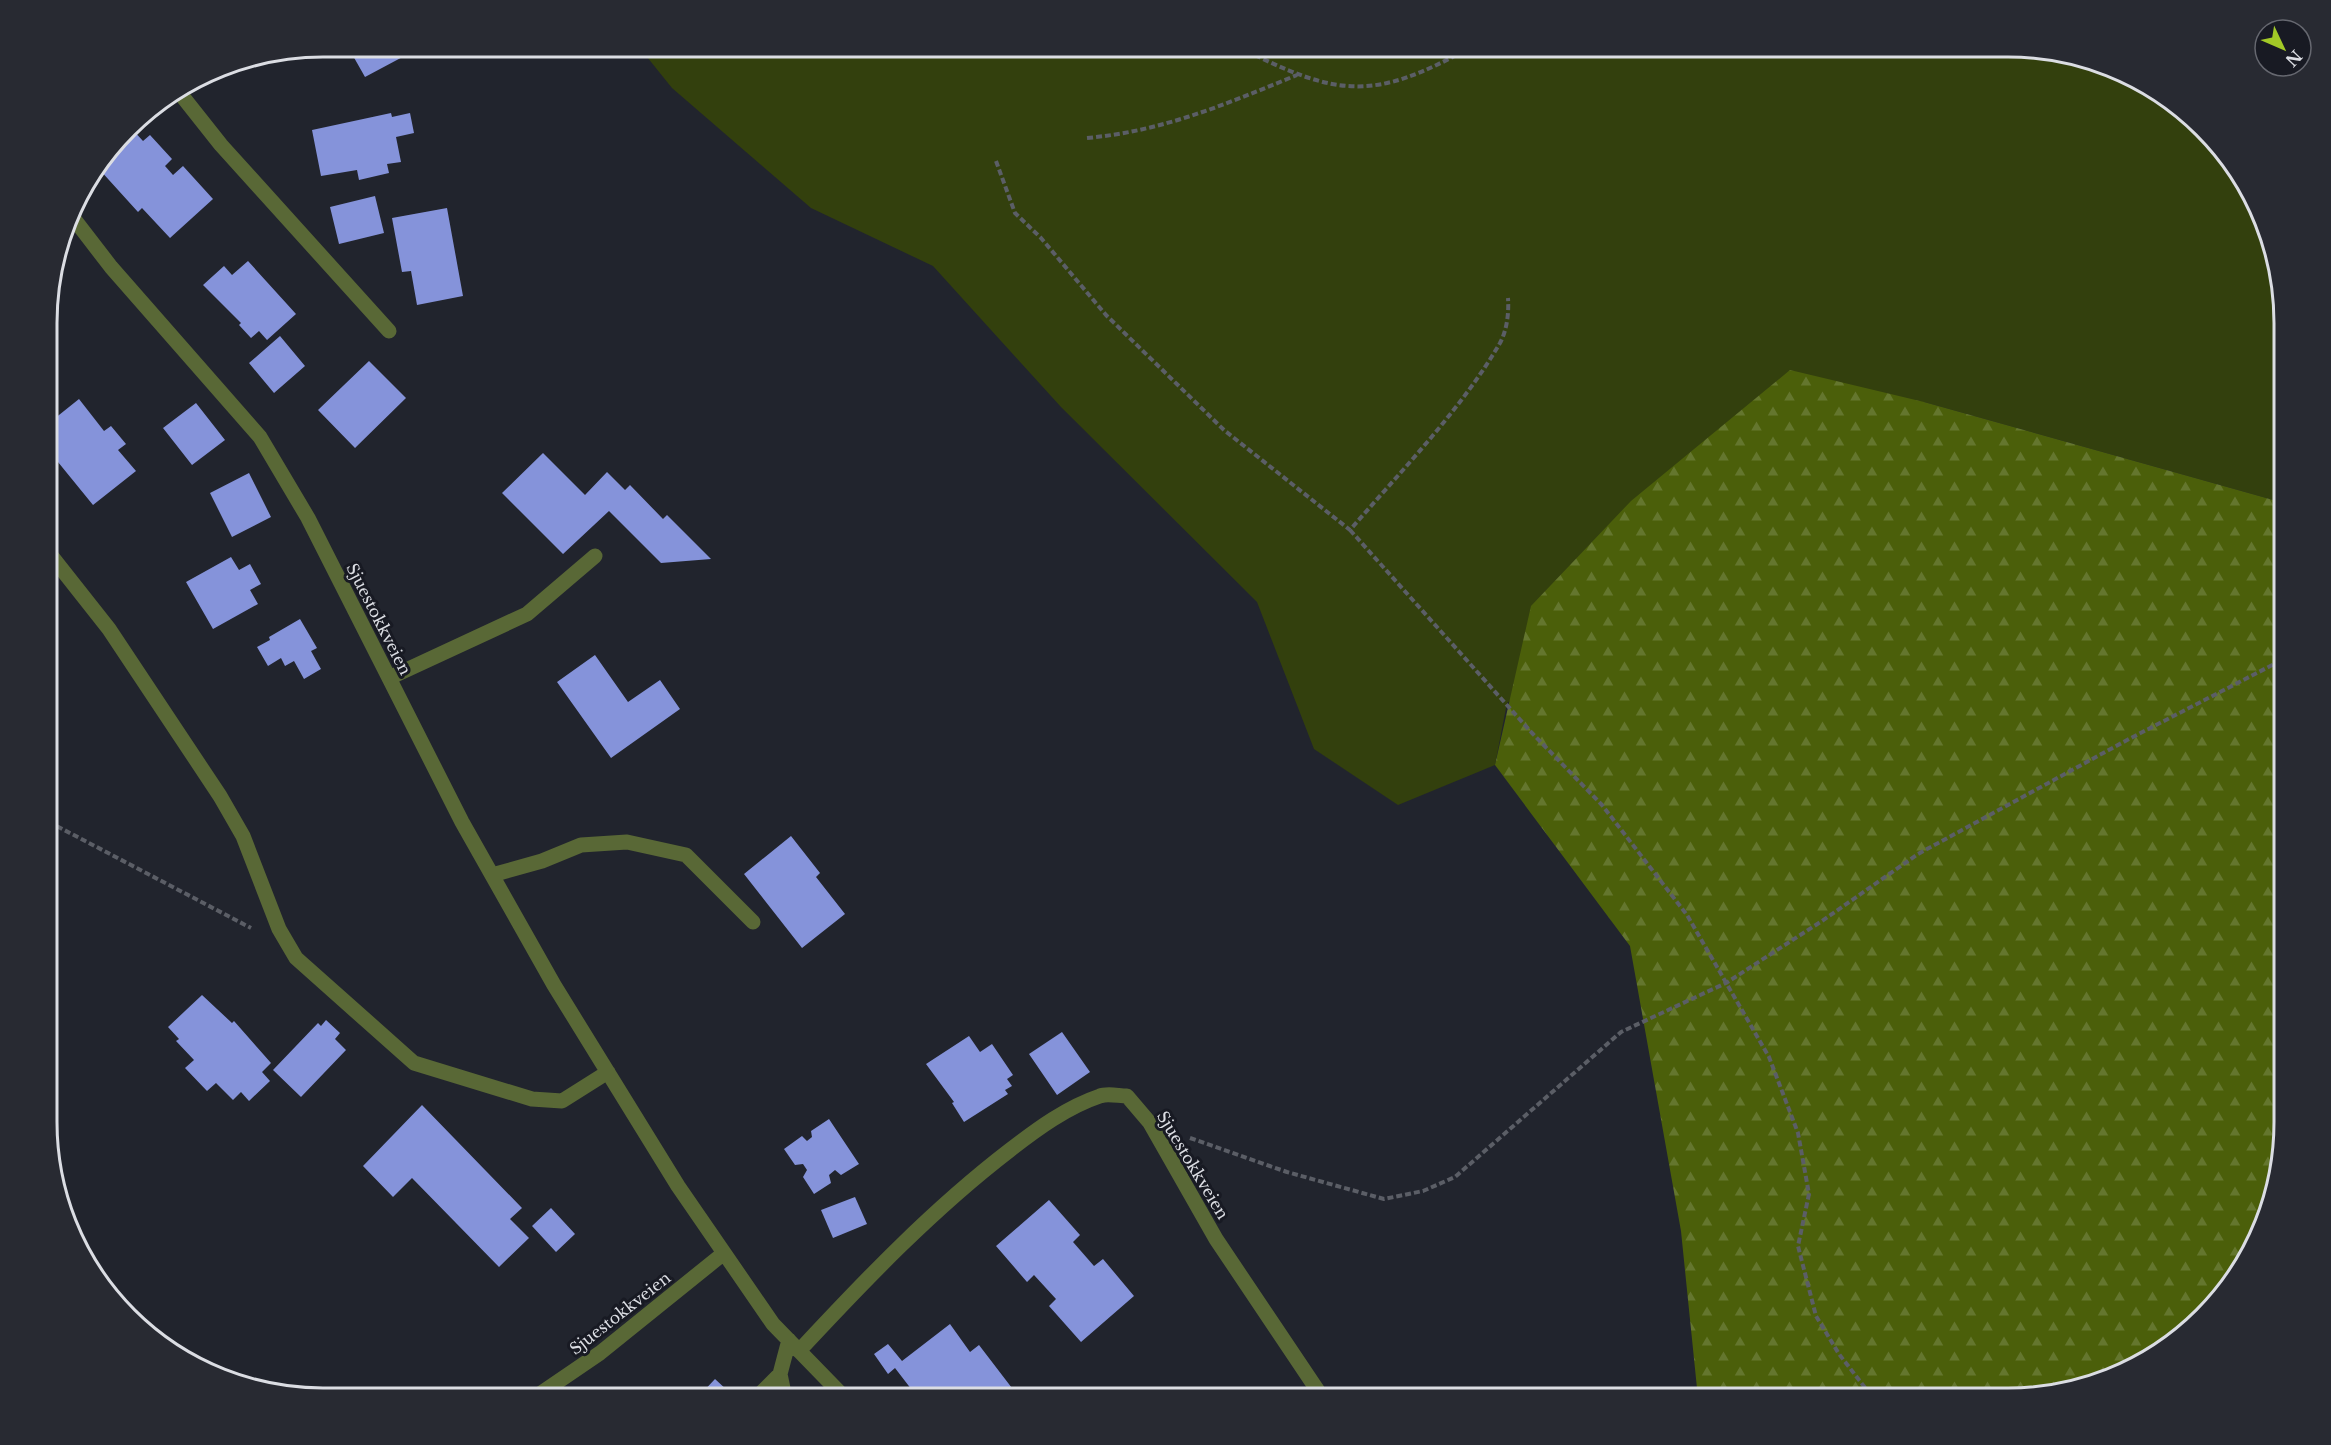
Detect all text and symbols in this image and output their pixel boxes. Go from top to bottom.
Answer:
north arrow [2253,18,2313,78]
text: N [2281,46,2306,71]
street label: Sjuestokkveien [342,560,416,678]
street label: Sjuestokkveien [1153,1107,1233,1223]
street label: Sjuestokkveien [566,1267,674,1359]

